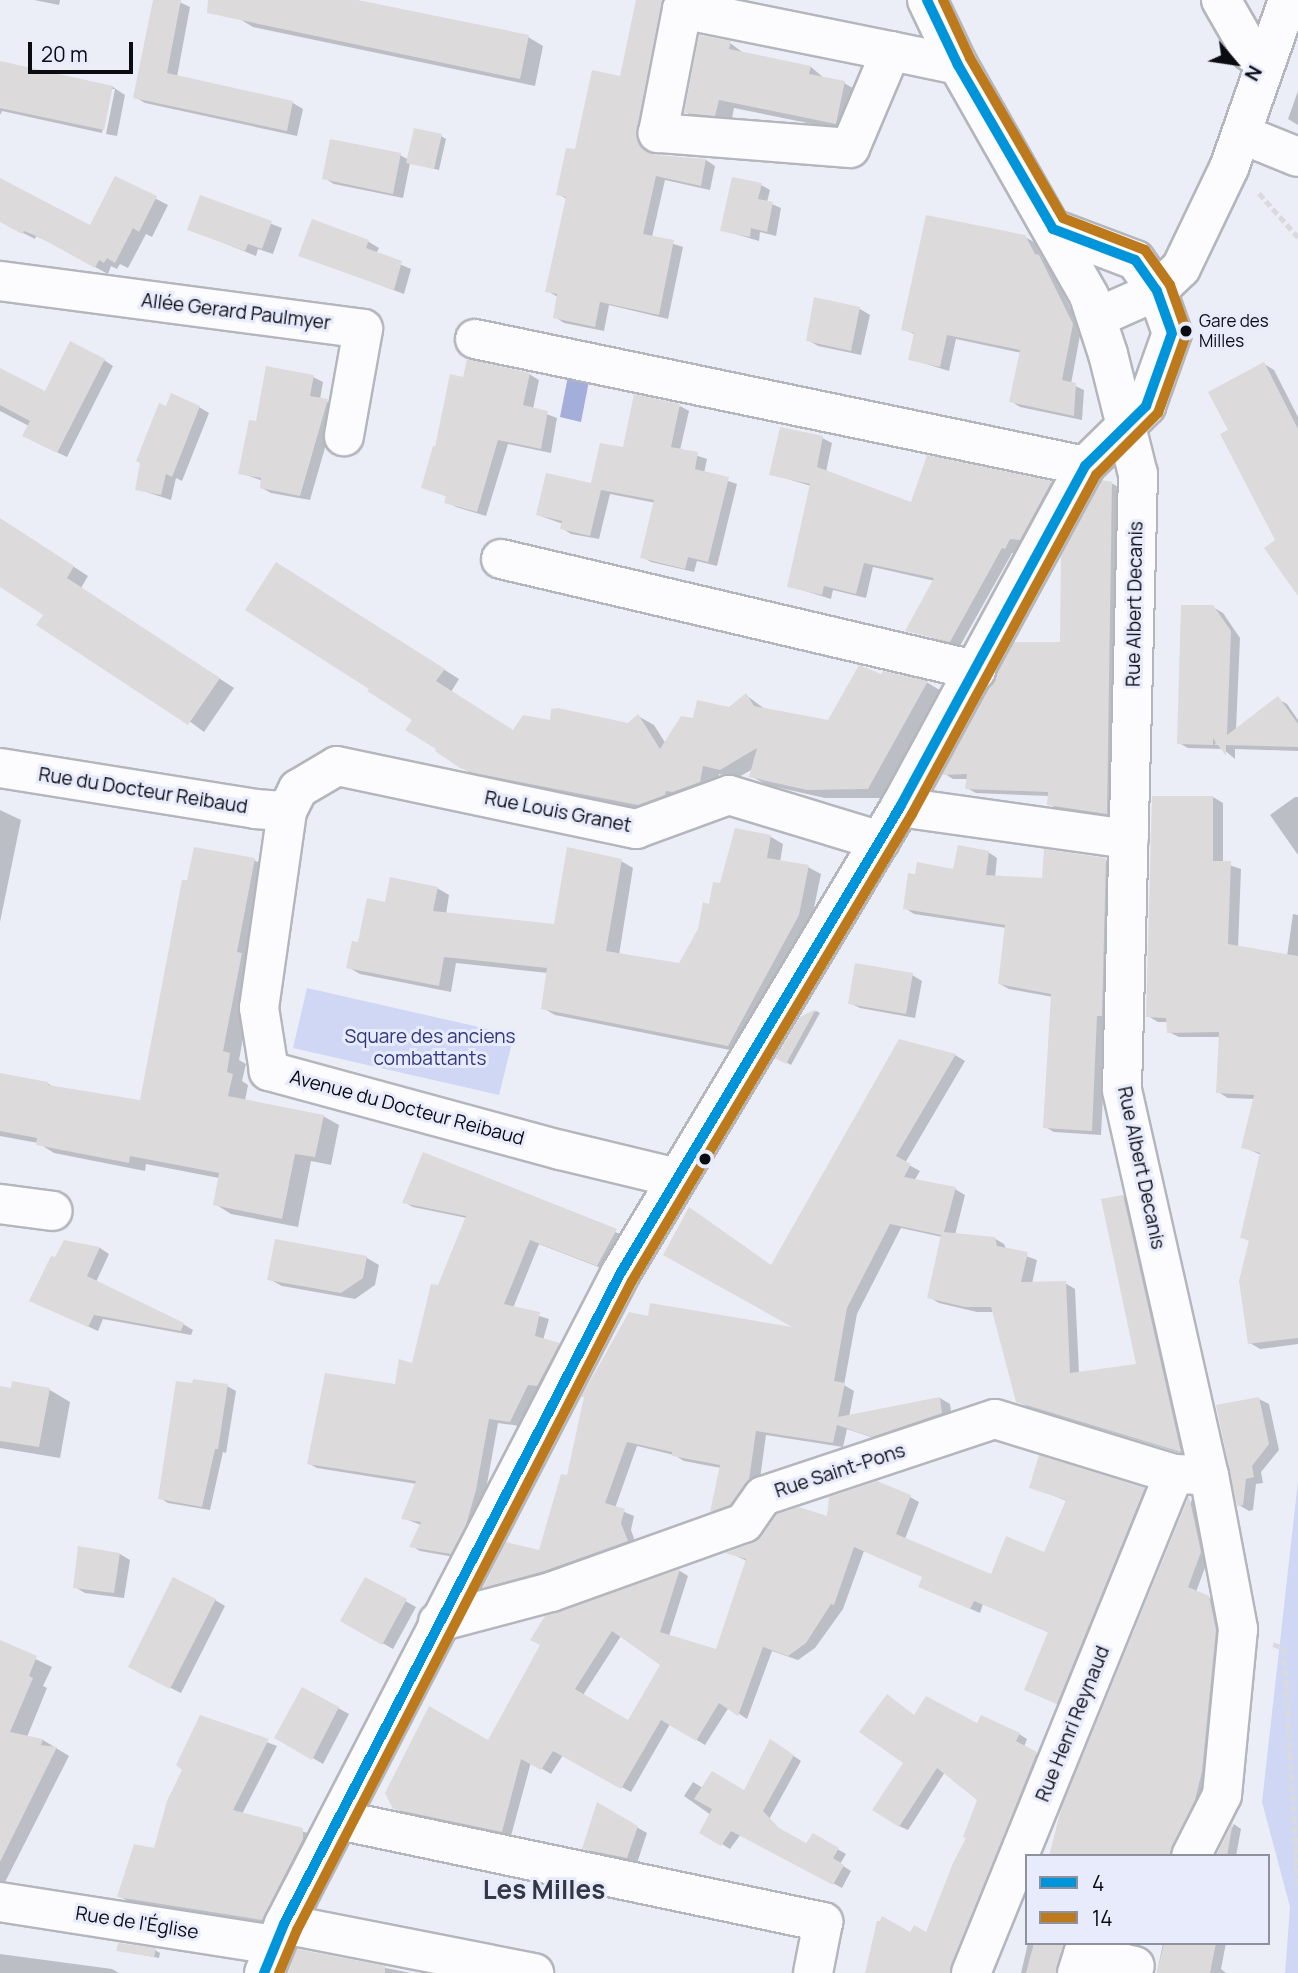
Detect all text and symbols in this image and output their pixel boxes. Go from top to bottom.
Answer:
scale bar [32,28,136,72]
north arrow [1200,28,1270,98]
text: 20 m [41,40,88,68]
text: N [1239,61,1268,85]
street label: Allée Gerard Paulmyer [140,289,332,335]
place label: Gare des Milles [1199,311,1269,351]
marker: Gare des Milles [1179,324,1193,338]
street label: Rue Albert Decanis [1122,521,1148,687]
street label: Rue du Docteur Reibaud [37,763,249,819]
street label: Rue Louis Granet [483,787,633,837]
park label: Square des anciens combattants [344,1026,516,1070]
street label: Avenue du Docteur Reibaud [287,1066,527,1150]
street label: Rue Albert Decanis [1113,1085,1169,1251]
unlabelled marker [698,1152,712,1166]
street label: Rue Saint-Pons [772,1439,908,1503]
street label: Rue Henri Reynaud [1031,1643,1115,1805]
legend [1025,1854,1270,1945]
text: 4 [1092,1869,1104,1897]
district label: Les Milles [483,1874,605,1906]
street label: Rue de l'Église [74,1902,200,1944]
text: 14 [1092,1904,1113,1932]

